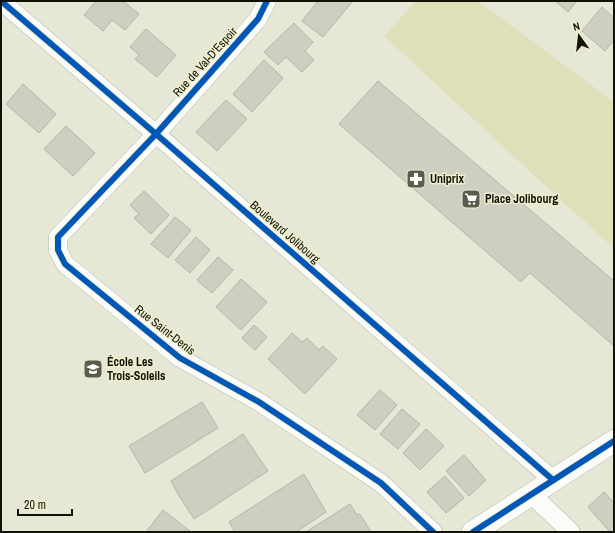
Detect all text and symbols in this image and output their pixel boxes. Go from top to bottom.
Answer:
north arrow [559,16,599,56]
text: N [571,19,581,34]
street label: Rue de Val-D'Espoir [169,23,241,100]
pharmacy icon: Uniprix [405,168,427,190]
place label: Uniprix [430,171,464,187]
supermarket icon: Place Jolibourg [460,188,482,210]
place label: Place Jolibourg [485,191,558,207]
street label: Boulevard Jolibourg [247,197,324,267]
street label: Rue Saint-Denis [131,301,199,359]
place label: École Les Trois-Soleils [107,354,166,384]
school or university icon: École Les Trois-Soleils [82,358,104,380]
scale bar [18,491,72,517]
text: 20 m [24,497,46,513]

